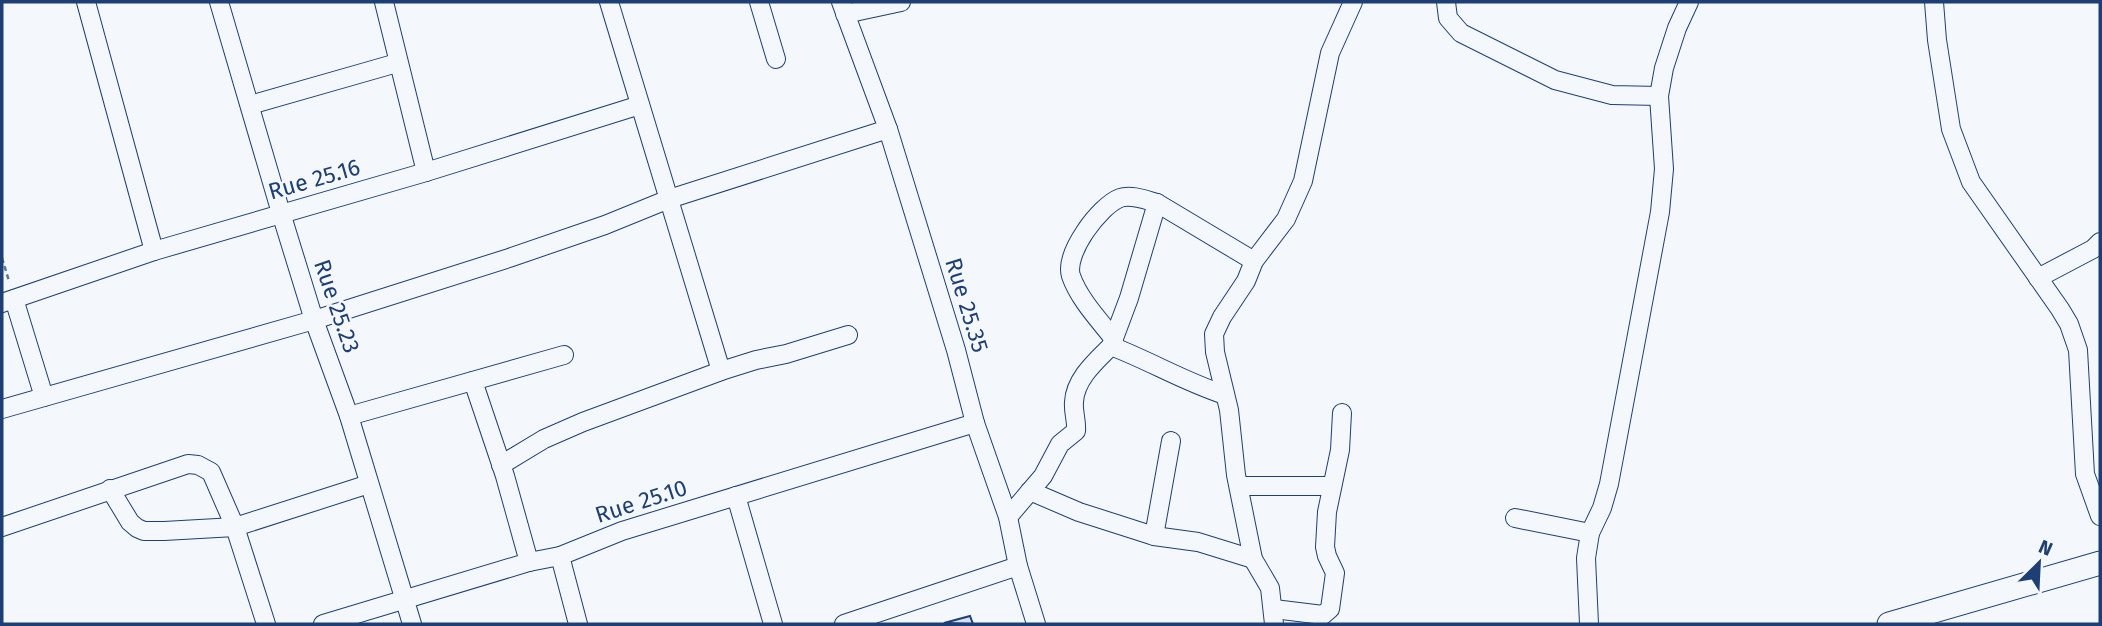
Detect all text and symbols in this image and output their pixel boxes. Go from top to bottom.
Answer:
street label: Rue 25.16 [265,153,363,205]
street label: Rue 25.35 [939,254,995,356]
street label: Rue 25.23 [308,256,366,356]
street label: Rue 25.10 [592,473,690,529]
north arrow [2004,528,2074,598]
text: N [2035,535,2056,561]

